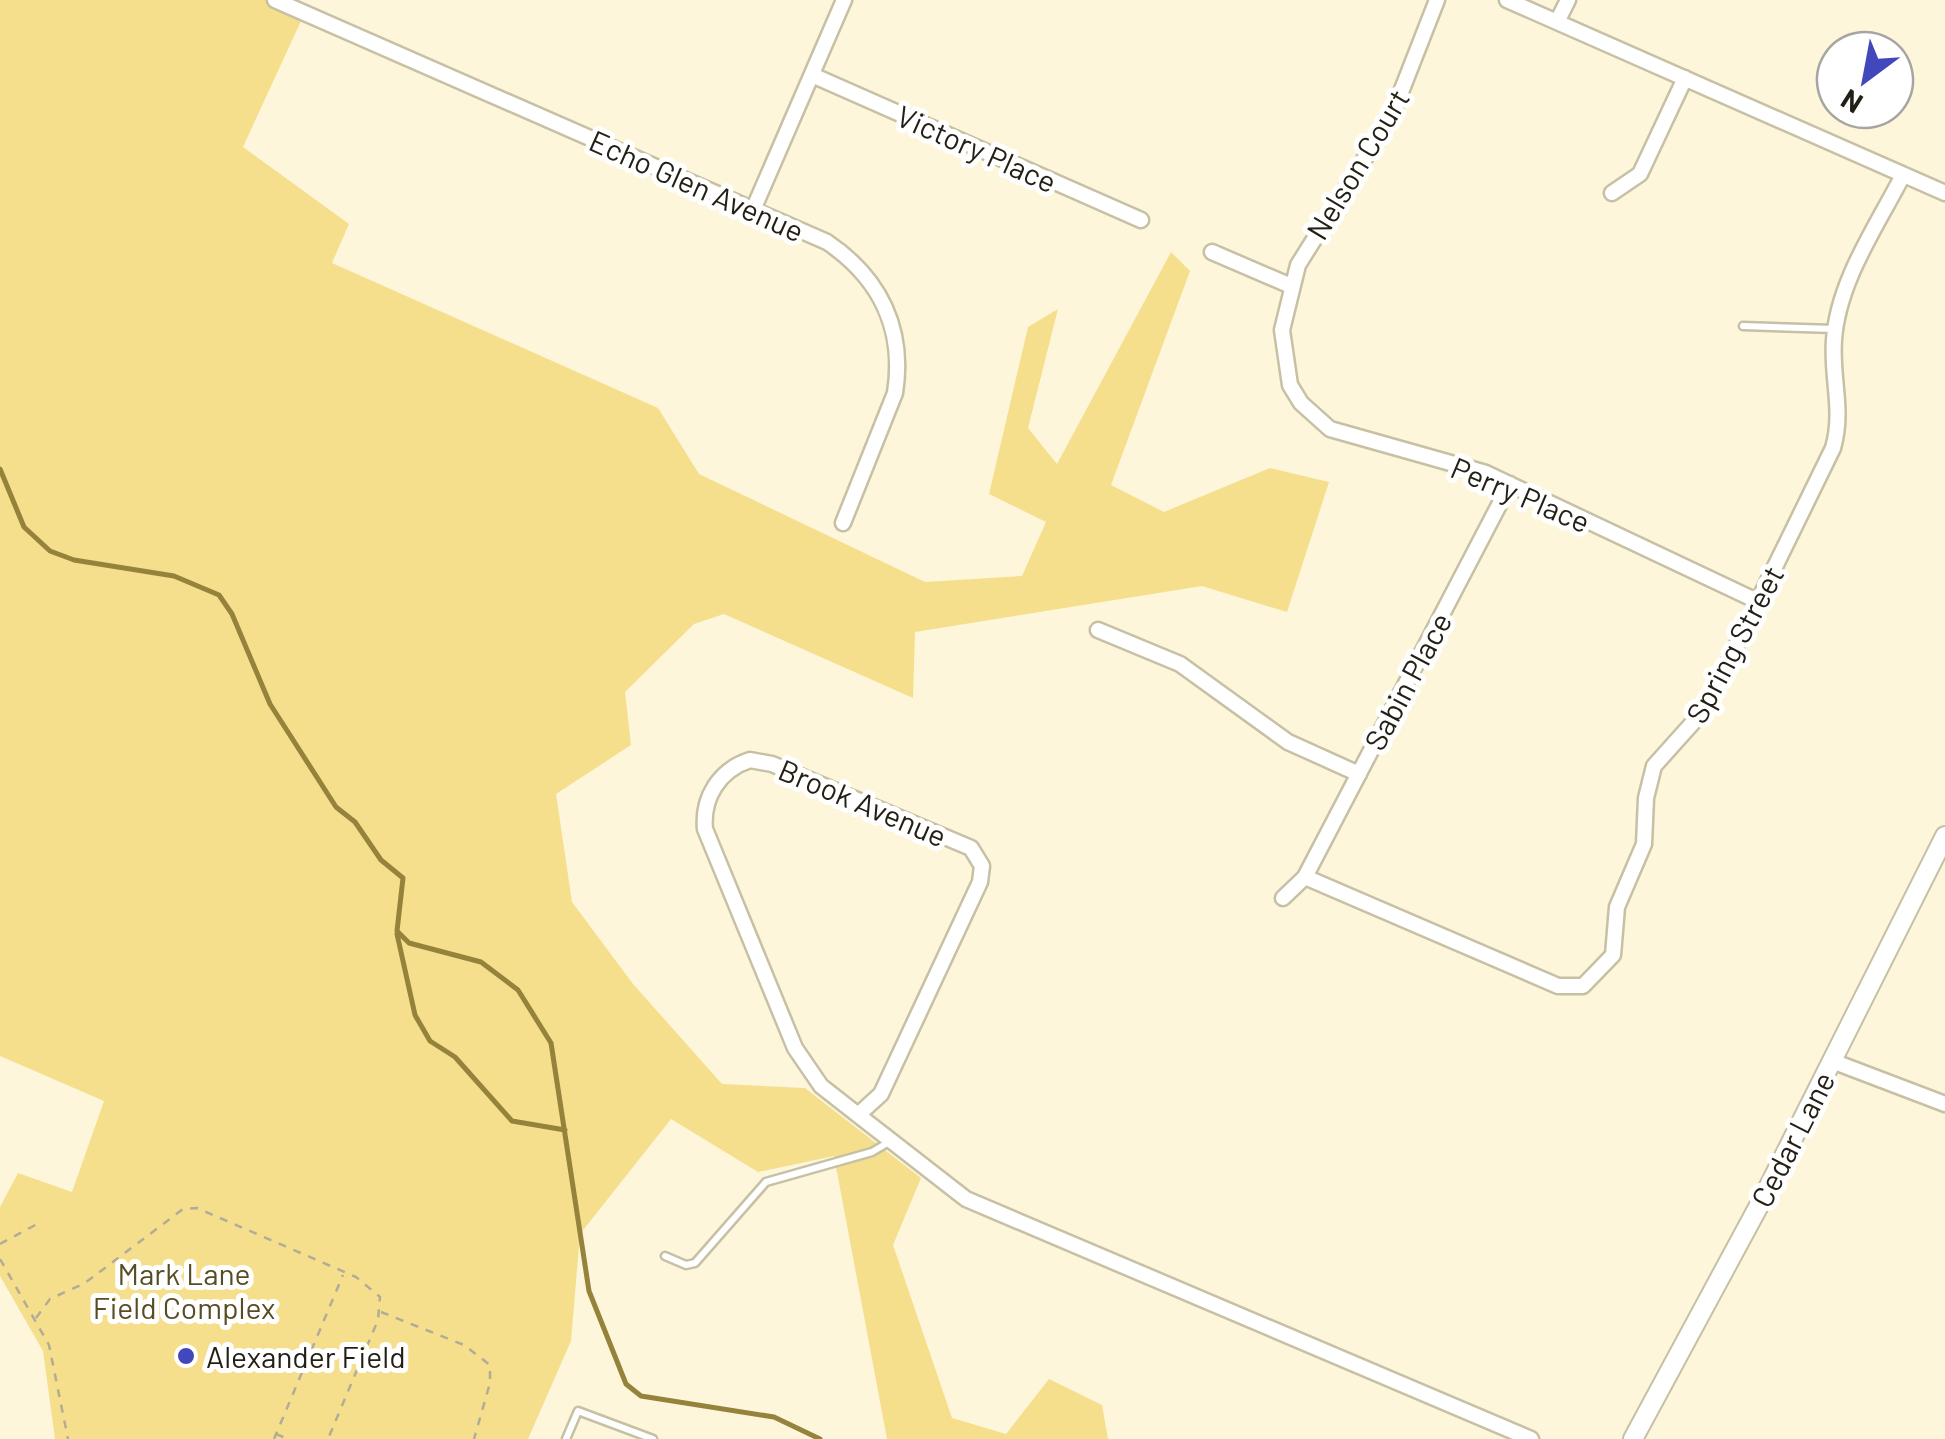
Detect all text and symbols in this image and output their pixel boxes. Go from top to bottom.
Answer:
north arrow [1815,30,1915,130]
street label: Nelson Court [1298,82,1416,246]
text: N [1834,83,1868,121]
street label: Victory Place [892,97,1062,199]
street label: Echo Glen Avenue [584,122,810,248]
street label: Perry Place [1446,449,1596,539]
street label: Spring Street [1678,559,1790,729]
street label: Sabin Place [1356,606,1458,756]
street label: Brook Avenue [774,751,952,853]
street label: Cedar Lane [1743,1065,1841,1213]
park label: Mark Lane Field Complex [93,1255,275,1325]
place label: Alexander Field [206,1338,406,1374]
marker: Alexander Field [175,1345,197,1367]

